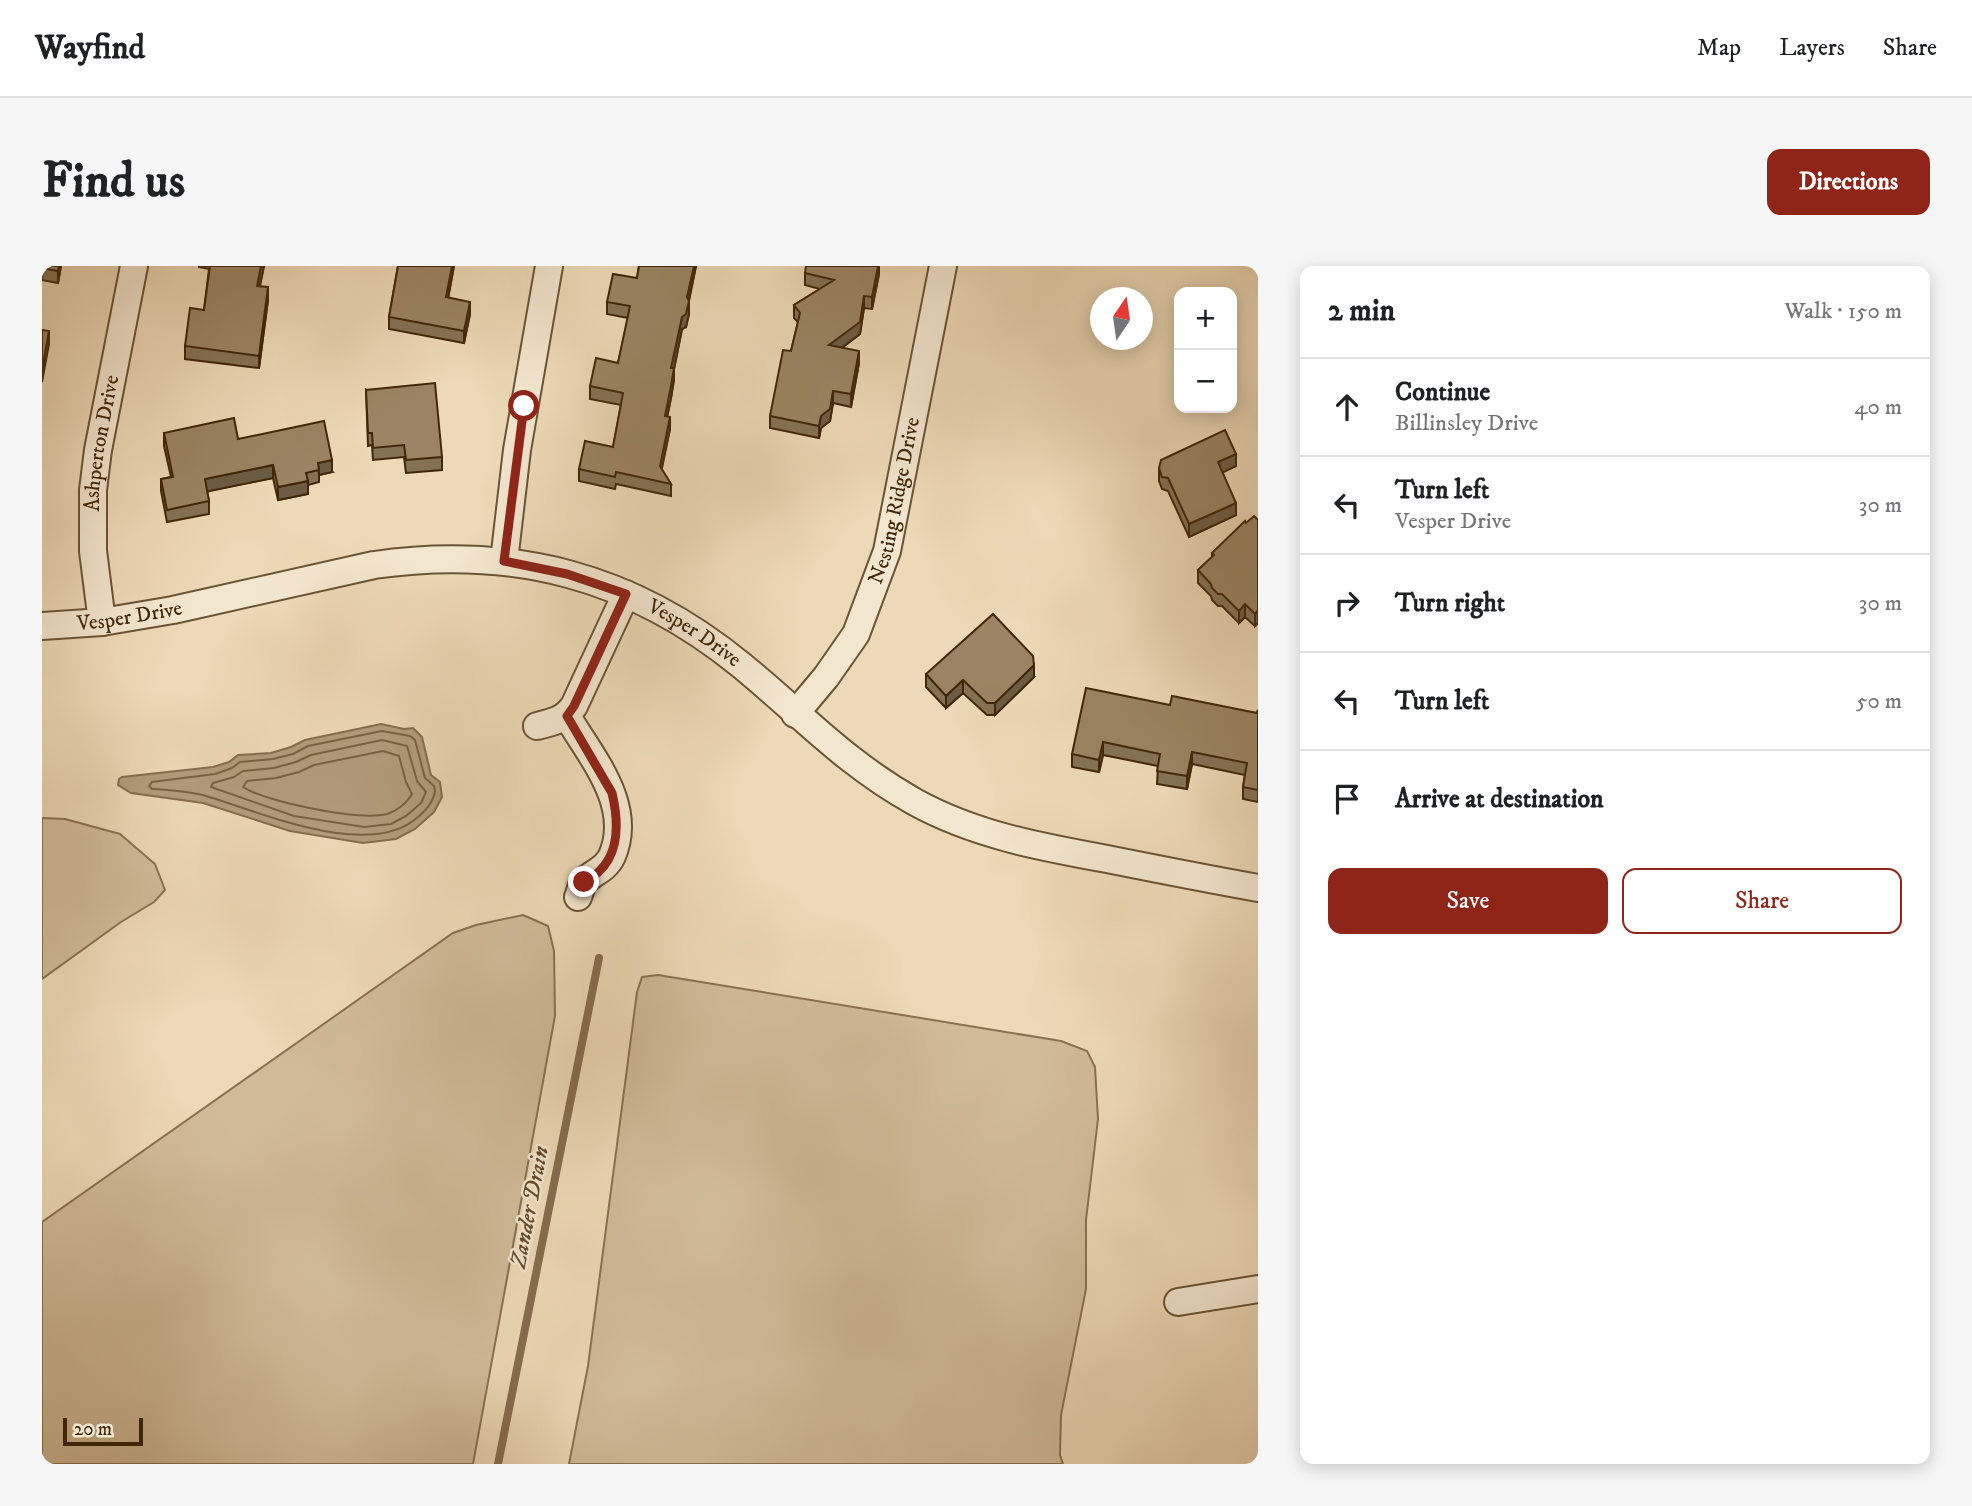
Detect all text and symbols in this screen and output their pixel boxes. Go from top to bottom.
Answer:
text: Wayfind [35,28,145,69]
text: Map [1697,33,1741,63]
text: Layers [1779,33,1845,63]
text: Share [1883,33,1937,63]
button: Directions [1767,149,1930,215]
text: Find us [42,151,185,213]
north arrow [1090,287,1153,350]
map controls [1174,287,1237,413]
button: + [1174,287,1237,350]
text: 2 min [1328,293,1395,330]
text: Walk · 150 m [1785,297,1902,326]
button: − [1174,350,1237,413]
street label: Ashperton Drive [80,373,125,511]
text: Continue [1395,376,1490,409]
icon: ahead [1328,388,1366,426]
route start [508,390,539,421]
text: 40 m [1854,393,1902,422]
text: Billinsley Drive [1395,409,1538,438]
street label: Nesting Ridge Drive [863,415,926,588]
text: Turn left [1395,474,1489,507]
icon: left [1328,486,1366,524]
text: 30 m [1859,491,1902,520]
text: Vesper Drive [1395,507,1511,536]
icon: right [1328,584,1366,622]
text: Turn right [1395,587,1505,620]
text: 30 m [1859,589,1902,618]
street label: Vesper Drive [642,593,747,673]
street label: Vesper Drive [75,595,185,637]
icon: left [1328,682,1366,720]
text: Turn left [1395,685,1489,718]
text: 50 m [1856,687,1902,716]
icon: arrive [1328,780,1366,818]
text: Arrive at destination [1395,783,1604,816]
route end [568,866,599,897]
button: Save [1328,868,1608,934]
button: Share [1622,868,1902,934]
water label: Zander Drain [504,1143,556,1271]
scale bar [63,1415,144,1447]
text: 20 m [74,1418,112,1441]

